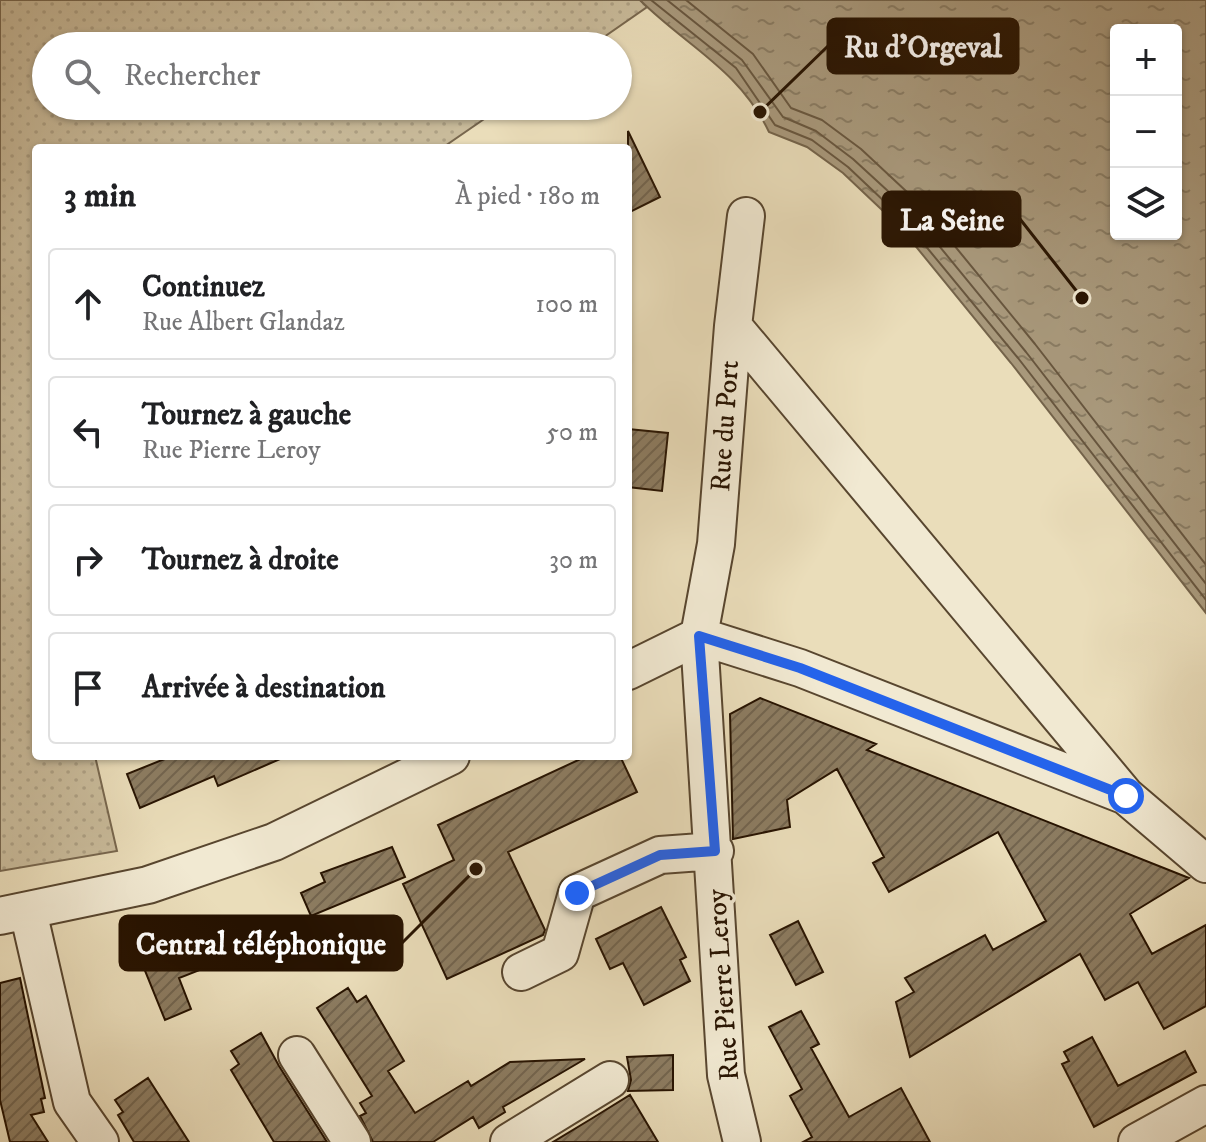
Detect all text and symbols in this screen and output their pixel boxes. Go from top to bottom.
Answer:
callout: Ru d'Orgeval [828,19,1018,73]
map controls [1110,24,1182,240]
button: + [1110,24,1182,96]
text: Ru d'Orgeval [844,30,1003,67]
search box [32,32,632,120]
icon: search [60,54,104,98]
text: Rechercher [124,58,260,95]
button: − [1110,96,1182,168]
button: layers [1110,168,1182,240]
text: 3 min [64,175,136,217]
text: À pied · 180 m [455,180,600,213]
callout: La Seine [883,192,1020,246]
text: La Seine [900,203,1005,240]
text: Continuez [142,269,265,306]
icon: ahead [66,282,110,326]
text: 100 m [535,288,598,321]
text: Rue Albert Glandaz [142,306,345,339]
street label: Rue du Port [703,359,747,493]
text: Tournez à gauche [142,397,351,434]
icon: left [66,410,110,454]
text: 50 m [546,416,598,449]
text: Rue Pierre Leroy [142,434,321,467]
icon: right [66,538,110,582]
text: Tournez à droite [142,542,339,579]
text: 30 m [549,544,598,577]
icon: arrive [66,666,110,710]
text: Arrivée à destination [142,670,386,707]
route start [1108,778,1144,814]
route end [559,875,595,911]
street label: Rue Pierre Leroy [699,887,747,1082]
callout: Central téléphonique [120,916,402,970]
text: Central téléphonique [136,927,387,964]

